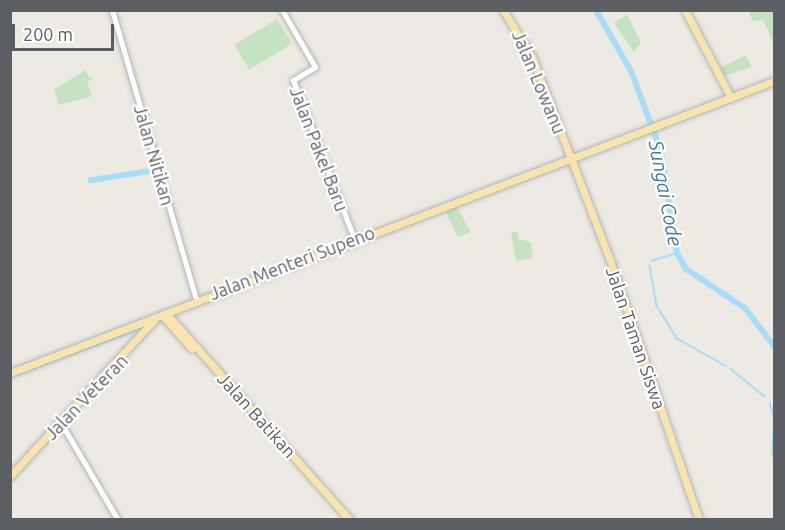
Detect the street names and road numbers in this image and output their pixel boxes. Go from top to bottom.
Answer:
street label: Jalan Lowanu [508,27,570,137]
street label: Jalan Pakel Baru [285,84,353,214]
street label: Jalan Nitikan [129,102,179,208]
street label: Jalan Menteri Supeno [206,221,378,305]
street label: Jalan Taman Siswa [602,264,670,412]
street label: Jalan Veteran [40,350,132,444]
street label: Jalan Batikan [213,368,301,462]

